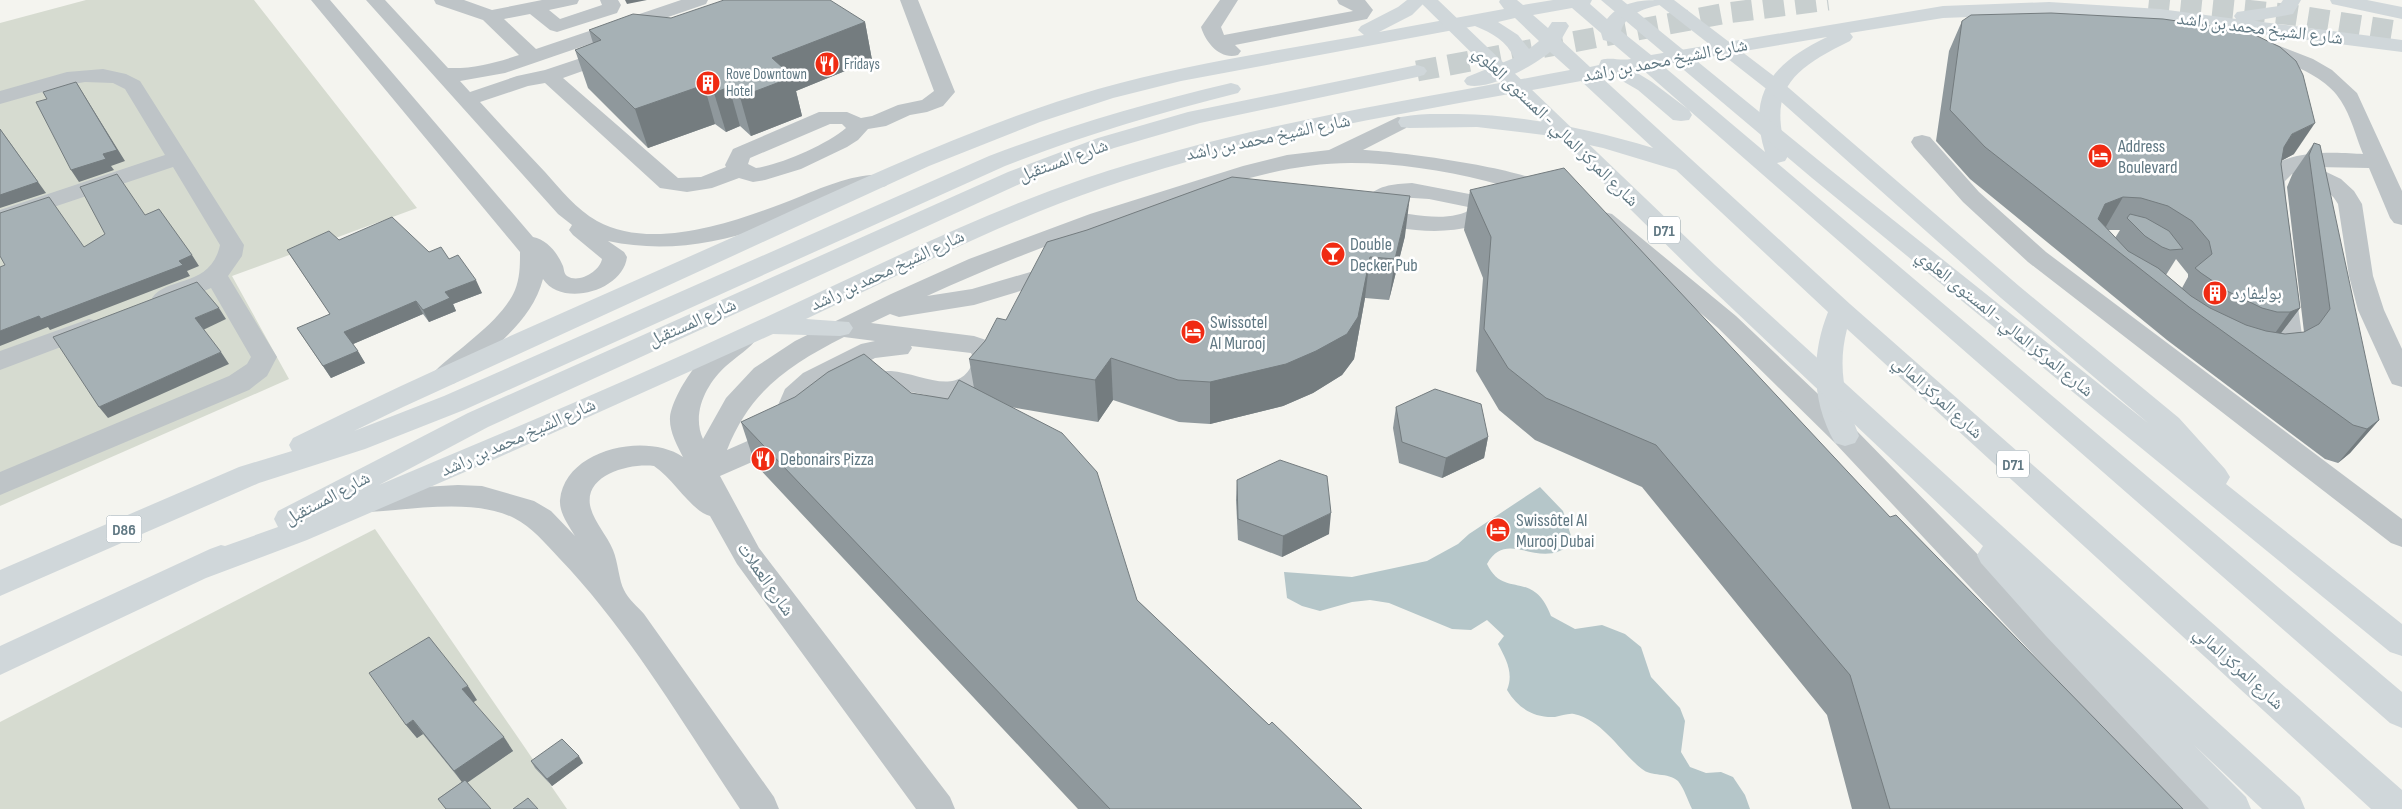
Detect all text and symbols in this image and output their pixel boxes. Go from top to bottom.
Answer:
street label: شارع الشيخ محمد بن راشد [2175,8,2344,50]
street label: شارع الشيخ محمد بن راشد [1581,34,1749,88]
street label: شارع المركز المالي - المستوى العلوي [1466,42,1643,214]
restaurant icon: Fridays [814,51,840,77]
place label: Fridays [844,55,880,74]
place label: Rove Downtown Hotel [726,65,807,101]
building icon: Rove Downtown Hotel [695,70,721,96]
street label: شارع الشيخ محمد بن راشد [1184,110,1352,166]
street label: شارع المستقبل [1015,135,1111,186]
place label: Address Boulevard [2117,136,2177,178]
hotel icon: Address Boulevard [2087,143,2113,169]
road number: D71 [1648,216,1680,244]
street label: شارع الشيخ محمد بن راشد [807,226,968,316]
place label: Double Decker Pub [1350,234,1418,276]
bar icon: Double Decker Pub [1320,241,1346,267]
street label: شارع المركز المالي - المستوى العلوي [1912,245,2098,401]
building icon: بوليفارد [2202,280,2228,306]
place label: بوليفارد [2232,283,2282,304]
street label: شارع المستقبل [645,294,739,351]
place label: Swissotel Al Murooj [1209,312,1267,354]
hotel icon: Swissotel Al Murooj [1180,319,1206,345]
street label: شارع المركز المالي [1889,351,1987,443]
street label: شارع الشيخ محمد بن راشد [437,394,599,482]
restaurant icon: Debonairs Pizza [750,446,776,472]
place label: Debonairs Pizza [780,449,874,470]
road number: D71 [1997,450,2029,478]
street label: شارع المستقبل [281,467,374,530]
place label: Swissôtel Al Murooj Dubai [1516,510,1594,552]
road number: D86 [106,516,142,542]
hotel icon: Swissôtel Al Murooj Dubai [1485,517,1511,543]
street label: شارع العملات [733,538,799,620]
street label: شارع المركز المالي [2187,623,2288,717]

